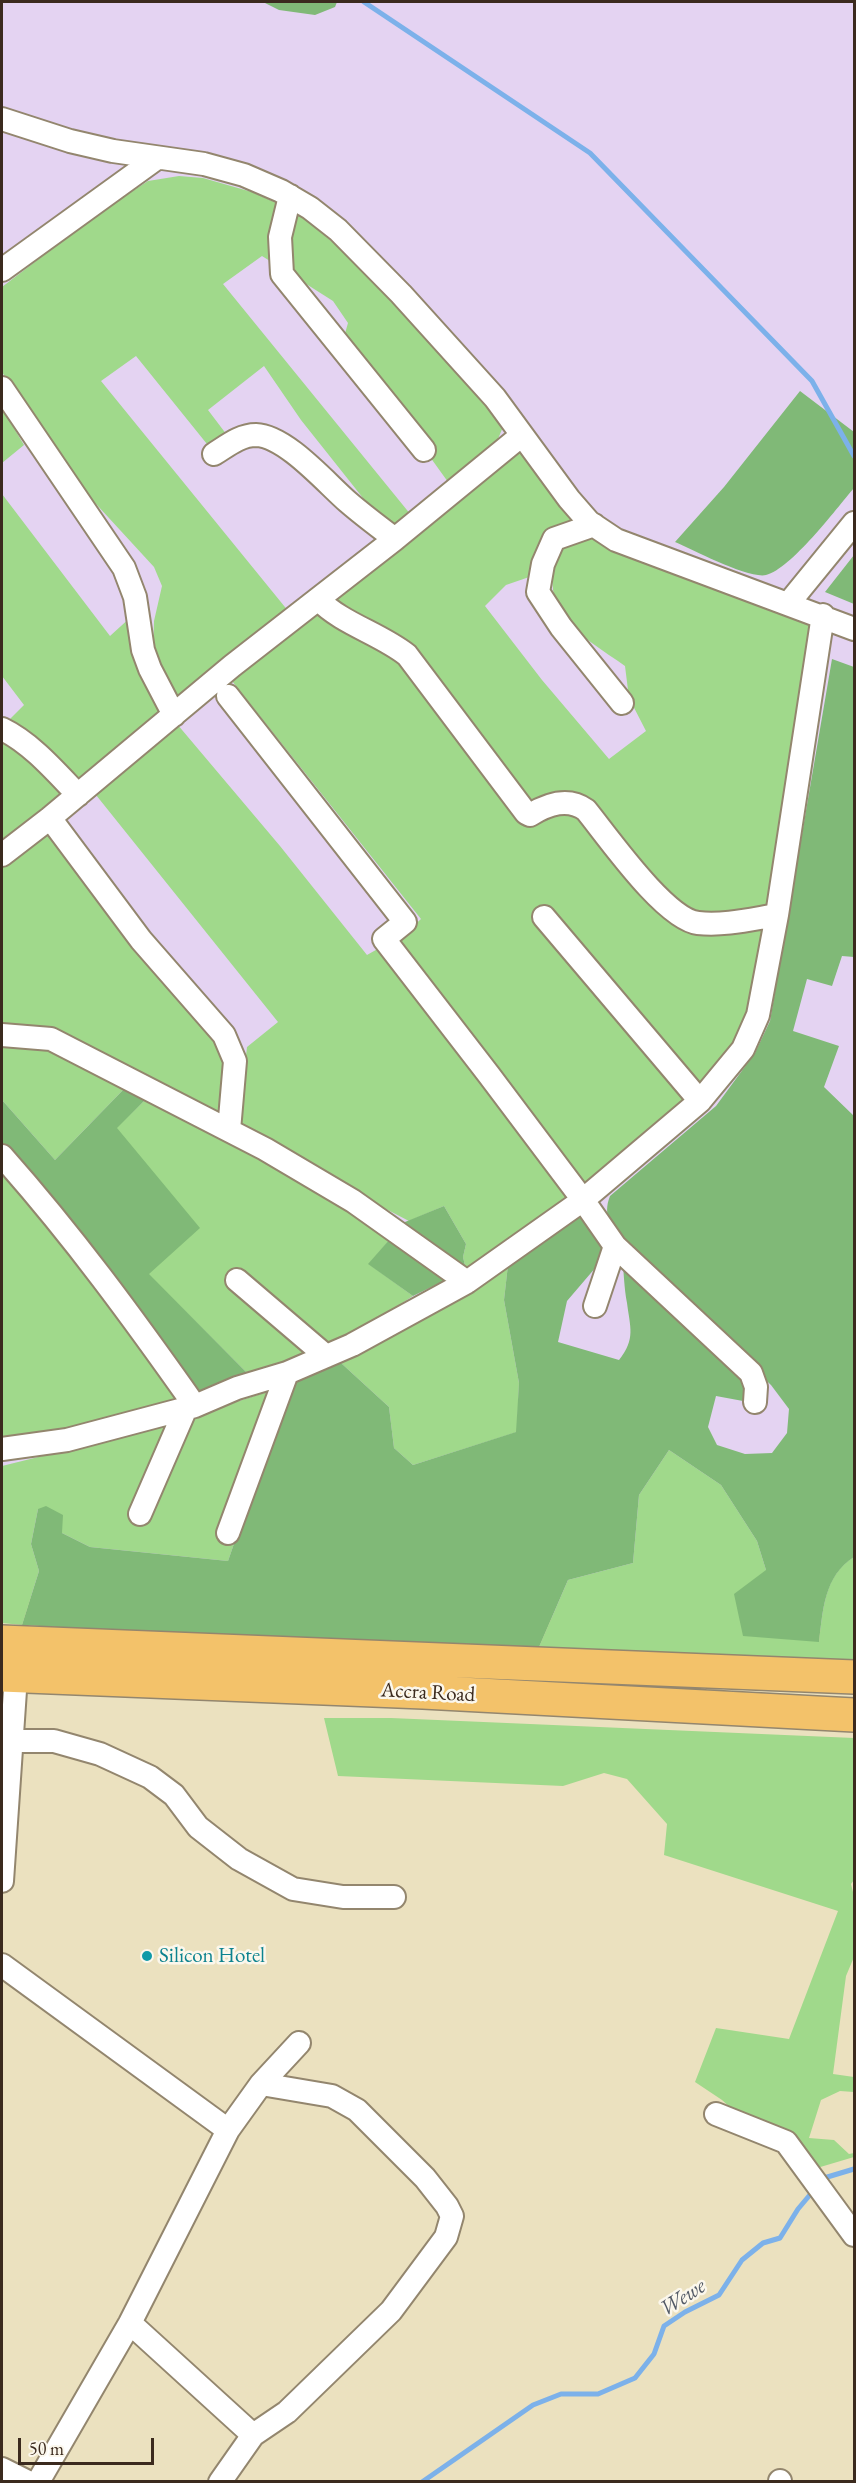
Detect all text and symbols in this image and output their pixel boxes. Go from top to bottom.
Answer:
street label: Accra Road [380,1678,476,1708]
place label: Silicon Hotel [159,1943,265,1969]
marker: Silicon Hotel [140,1949,154,1963]
water label: Wewe [655,2273,711,2323]
scale bar [21,2426,158,2464]
text: 50 m [29,2437,64,2460]

